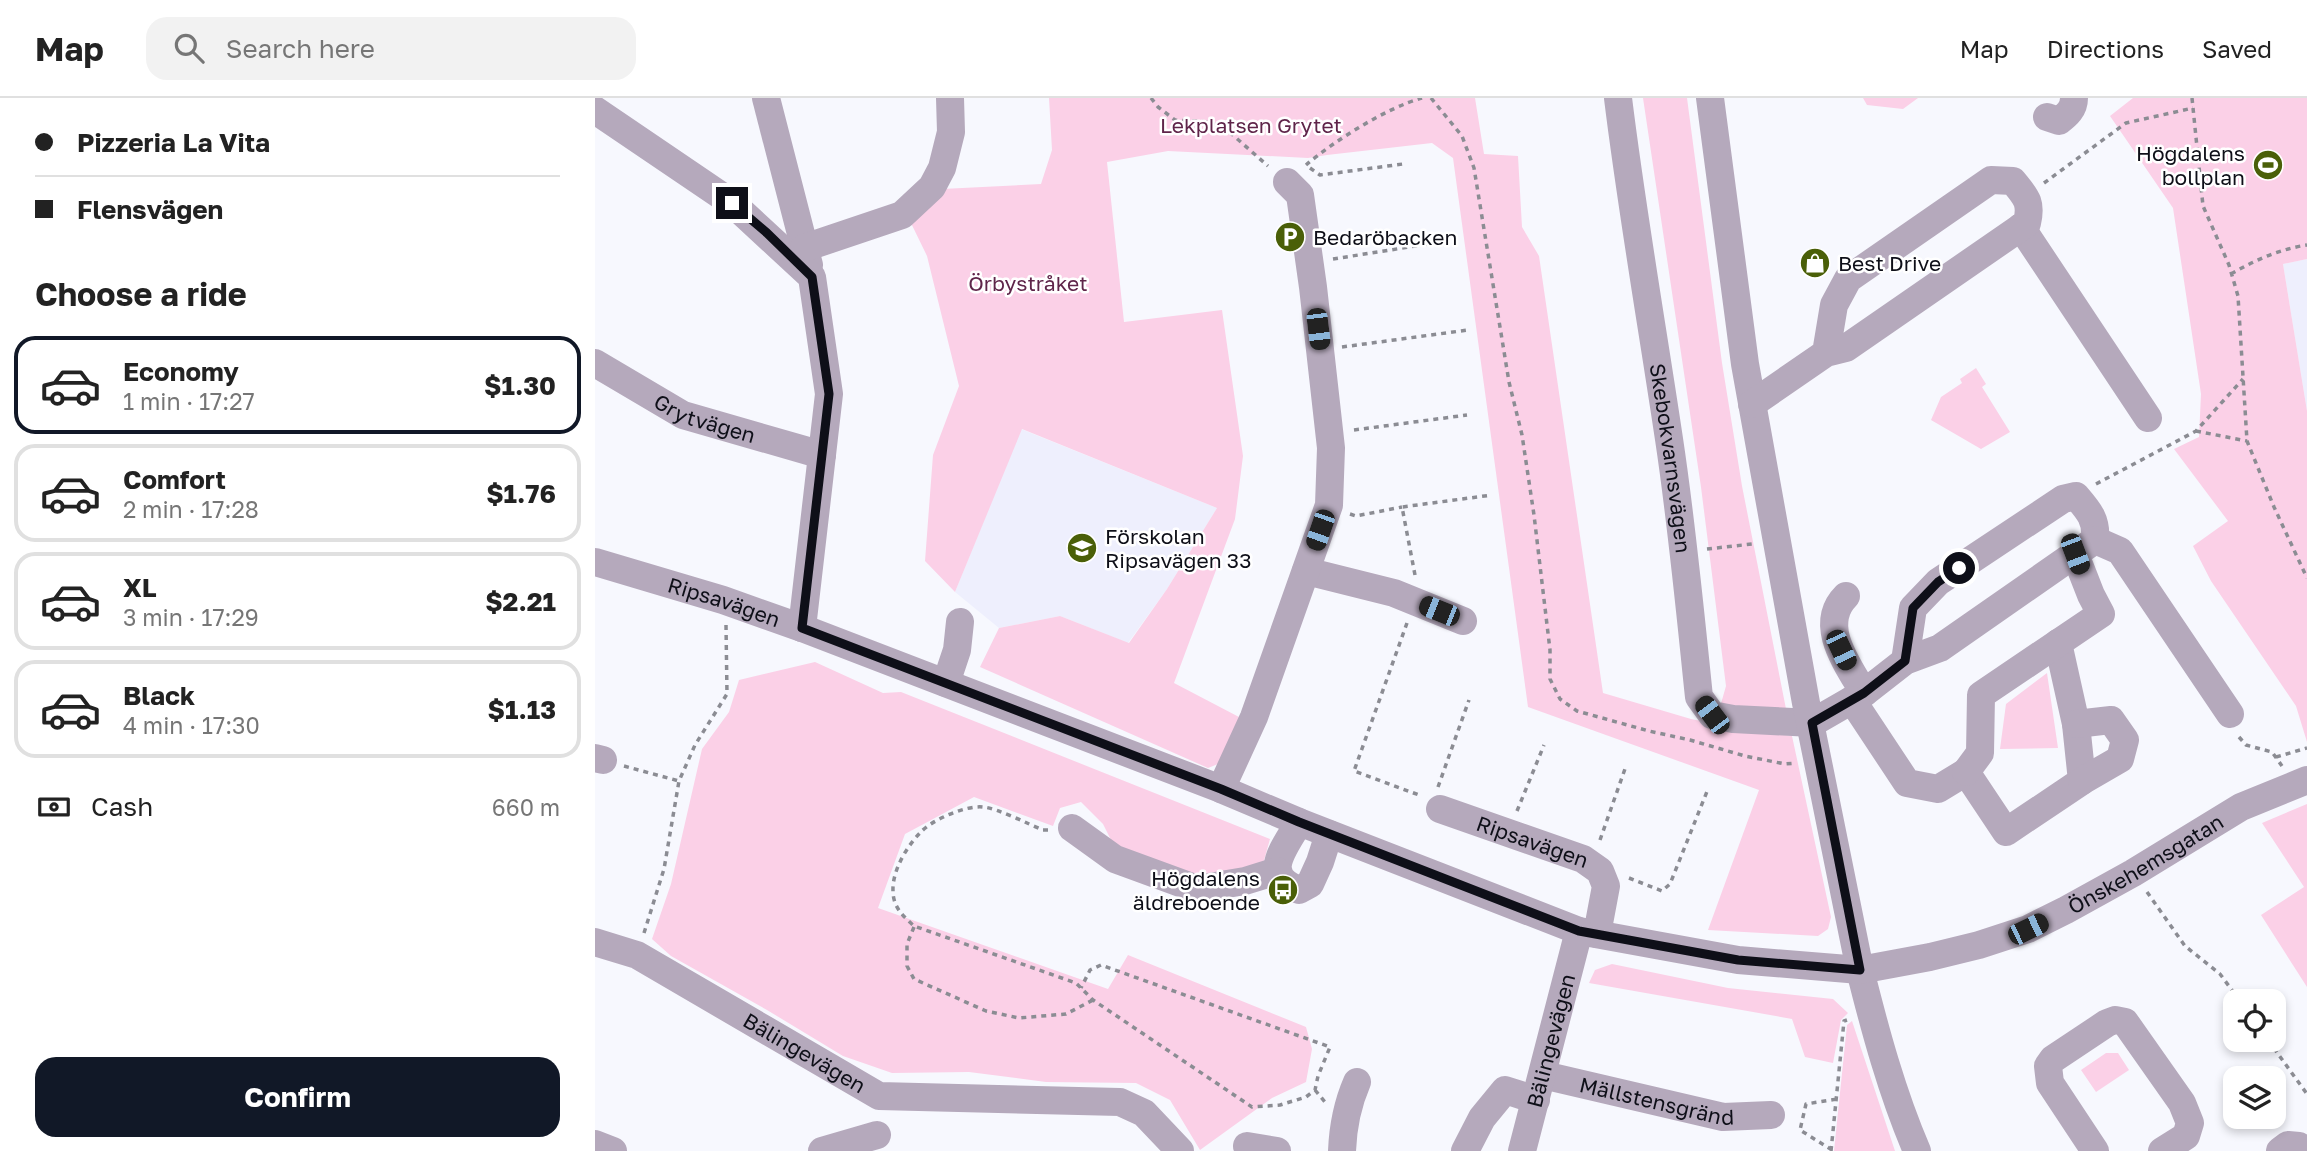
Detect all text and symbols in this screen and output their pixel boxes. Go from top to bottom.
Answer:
search box [146,17,636,80]
text: Map [35,29,104,68]
icon: search [170,29,208,67]
text: Search here [226,33,375,64]
text: Map [1960,34,2009,63]
text: Directions [2047,34,2164,63]
text: Saved [2202,34,2272,63]
park label: Lekplatsen Grytet [1160,112,1342,138]
text: Pizzeria La Vita [77,127,270,158]
place label: Högdalens bollplan [2136,140,2245,190]
sports icon: Högdalens bollplan [2251,148,2285,182]
route end [716,187,748,219]
text: Flensvägen [77,194,223,225]
parking icon: Bedaröbacken [1273,220,1307,254]
place label: Bedaröbacken [1313,224,1457,250]
shop icon: Best Drive [1798,246,1832,280]
place label: Best Drive [1838,250,1941,276]
park label: Örbystråket [968,270,1088,296]
text: Choose a ride [35,275,247,313]
car [1306,307,1331,351]
icon: car [39,354,102,417]
text: Economy [123,356,239,387]
street label: Skebokvarnsvägen [1645,361,1697,554]
text: $1.30 [484,370,556,401]
text: 1 min · 17:27 [123,387,255,415]
street label: Grytvägen [649,388,759,448]
icon: car [39,462,102,525]
text: Comfort [123,464,226,495]
text: $1.76 [486,478,556,509]
text: 2 min · 17:28 [123,495,259,523]
car [1304,507,1337,553]
place label: Förskolan Ripsavägen 33 [1105,523,1251,573]
school or university icon: Förskolan Ripsavägen 33 [1065,531,1099,565]
car [2058,531,2093,577]
route start [1943,552,1975,584]
icon: car [39,570,102,633]
street label: Ripsavägen [665,571,784,632]
text: XL [123,572,157,603]
text: $2.21 [485,586,556,617]
car [1416,593,1463,629]
text: 3 min · 17:29 [123,603,259,631]
car [1823,627,1860,673]
icon: car [39,678,102,741]
text: Black [123,680,195,711]
car [1691,692,1734,738]
text: $1.13 [488,694,556,725]
text: 4 min · 17:30 [123,711,260,739]
icon: cash [35,788,73,826]
text: Cash [91,791,153,822]
text: 660 m [492,793,560,821]
street label: Önskehemsgatan [2063,808,2228,919]
street label: Ripsavägen [1473,810,1592,873]
place label: Högdalens äldreboende [1133,865,1260,915]
bus stop icon: Högdalens äldreboende [1266,873,1300,907]
car [2005,910,2052,948]
street label: Bälingevägen [1521,971,1580,1110]
map controls [2223,989,2286,1129]
button: locate [2223,989,2286,1052]
street label: Bälingevägen [739,1007,870,1098]
button: Confirm [35,1057,560,1137]
button: layers [2223,1066,2286,1129]
street label: Mällstensgränd [1577,1071,1735,1130]

